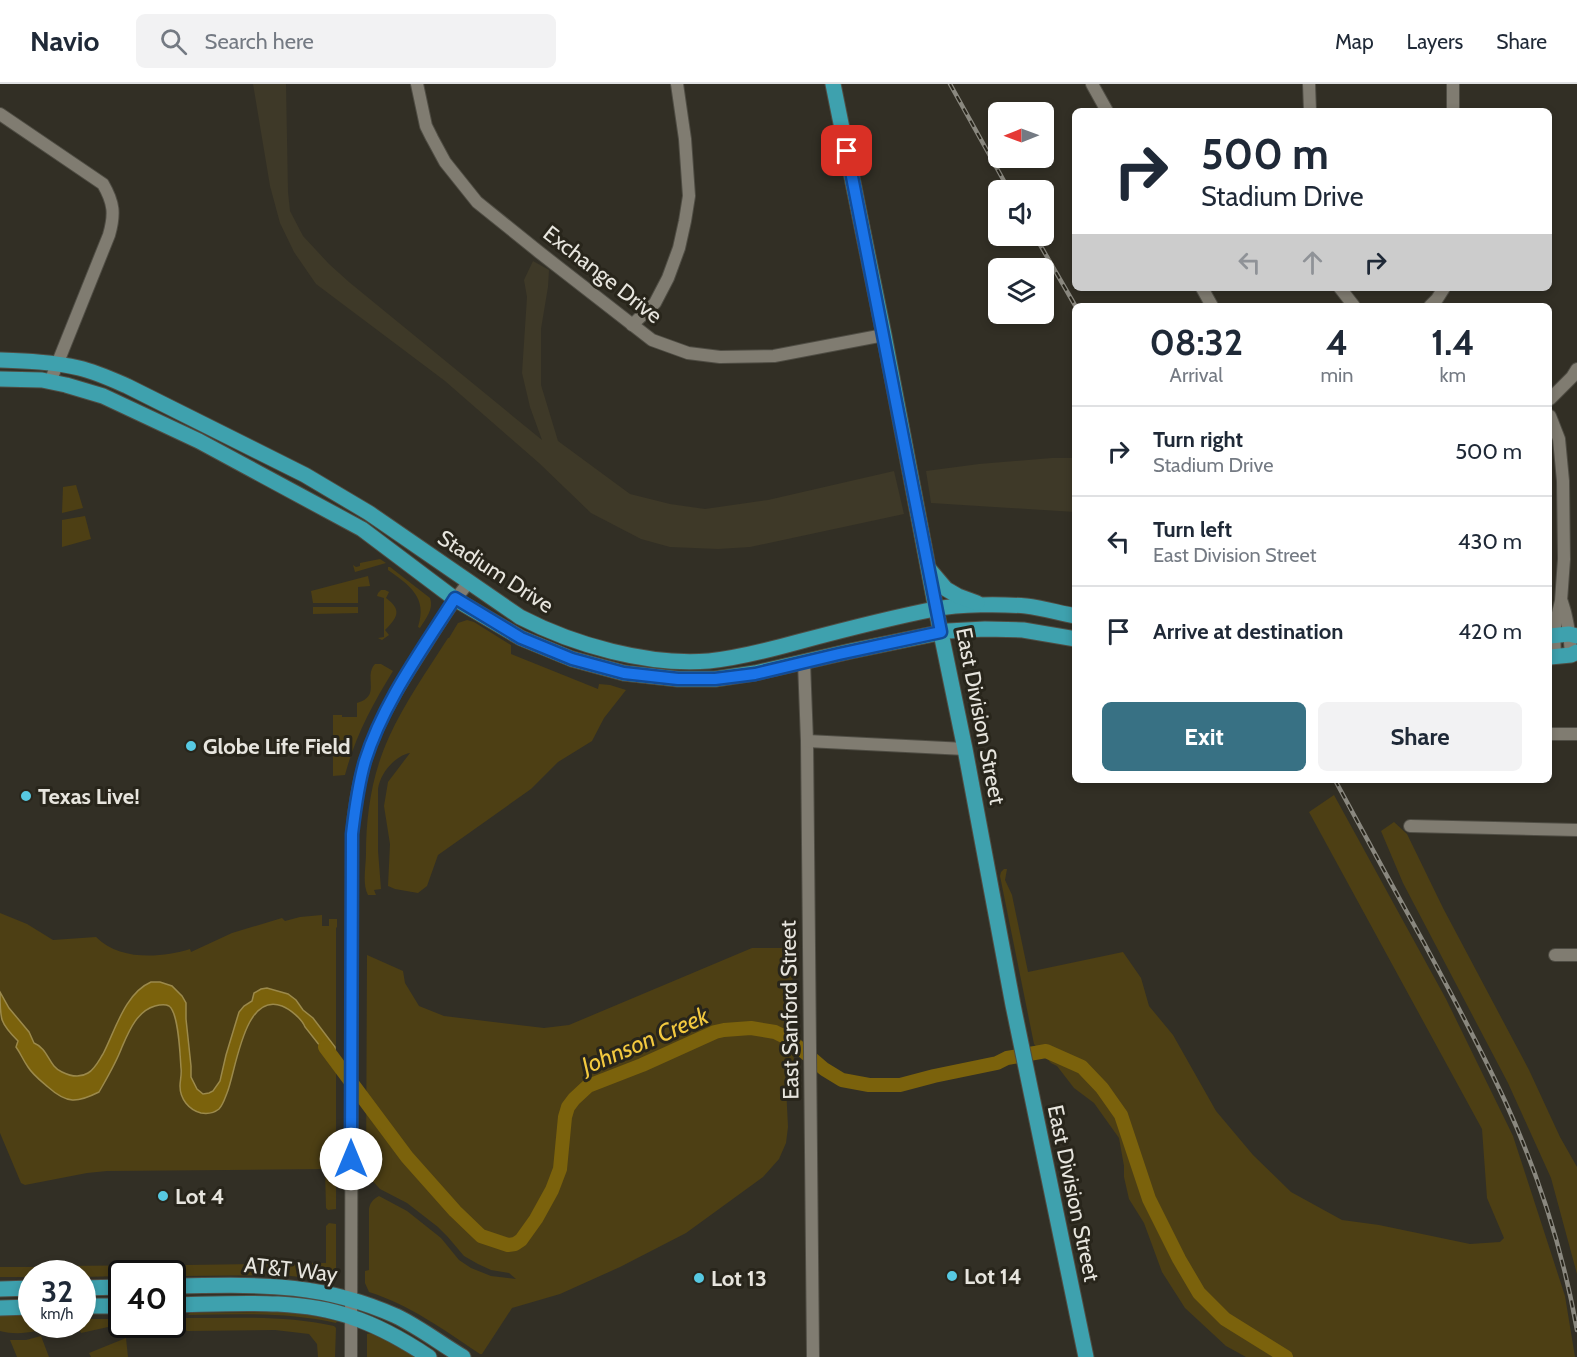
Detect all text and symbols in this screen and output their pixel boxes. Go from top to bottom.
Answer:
search box [136,14,556,68]
text: Navio [30,24,100,58]
icon: search [157,25,190,58]
text: Search here [205,28,314,55]
text: Map [1335,29,1374,54]
text: Layers [1407,29,1463,54]
text: Share [1496,29,1547,54]
north arrow [988,102,1054,168]
map controls [988,102,1054,324]
pin [821,125,872,176]
text: 500 m [1201,128,1329,180]
icon: right [1102,132,1180,210]
icon: arrive [830,134,863,167]
button: sound [988,180,1054,246]
text: Stadium Drive [1201,180,1364,213]
street label: Exchange Drive [538,220,668,329]
icon: left [1233,246,1266,279]
icon: ahead [1296,246,1329,279]
icon: right [1359,246,1392,279]
button: layers [988,258,1054,324]
text: 08:32 [1149,320,1243,364]
text: 4 [1326,320,1348,364]
text: 1.4 [1431,320,1475,364]
text: Arrival [1170,363,1223,387]
text: min [1320,363,1353,387]
text: km [1439,363,1466,387]
text: Turn right [1153,426,1243,453]
icon: right [1102,435,1135,468]
text: 500 m [1455,438,1522,465]
text: Stadium Drive [1153,453,1273,477]
text: Turn left [1153,516,1232,543]
street label: Stadium Drive [433,524,559,619]
icon: left [1102,525,1135,558]
text: 430 m [1458,528,1522,555]
text: East Division Street [1153,543,1317,567]
icon: arrive [1102,615,1135,648]
text: Arrive at destination [1153,618,1343,645]
text: 420 m [1458,618,1522,645]
street label: East Division Street [950,625,1011,808]
button: Exit [1102,702,1306,771]
button: Share [1318,702,1522,771]
place label: Globe Life Field [203,733,351,760]
marker: Globe Life Field [184,739,198,753]
place label: Texas Live! [38,783,140,810]
marker: Texas Live! [19,789,33,803]
street label: East Sanford Street [774,920,805,1100]
water label: Johnson Creek [575,1001,713,1081]
street label: East Division Street [1042,1102,1106,1284]
position arrow [319,1127,383,1191]
place label: Lot 4 [175,1183,224,1210]
marker: Lot 4 [156,1189,170,1203]
street label: AT&T Way [243,1251,339,1288]
speed limit sign: 40 [108,1260,186,1338]
place label: Lot 14 [964,1263,1022,1290]
place label: Lot 13 [711,1265,767,1292]
marker: Lot 14 [945,1269,959,1283]
marker: Lot 13 [692,1271,706,1285]
text: 32 [41,1273,73,1310]
text: km/h [41,1305,73,1323]

